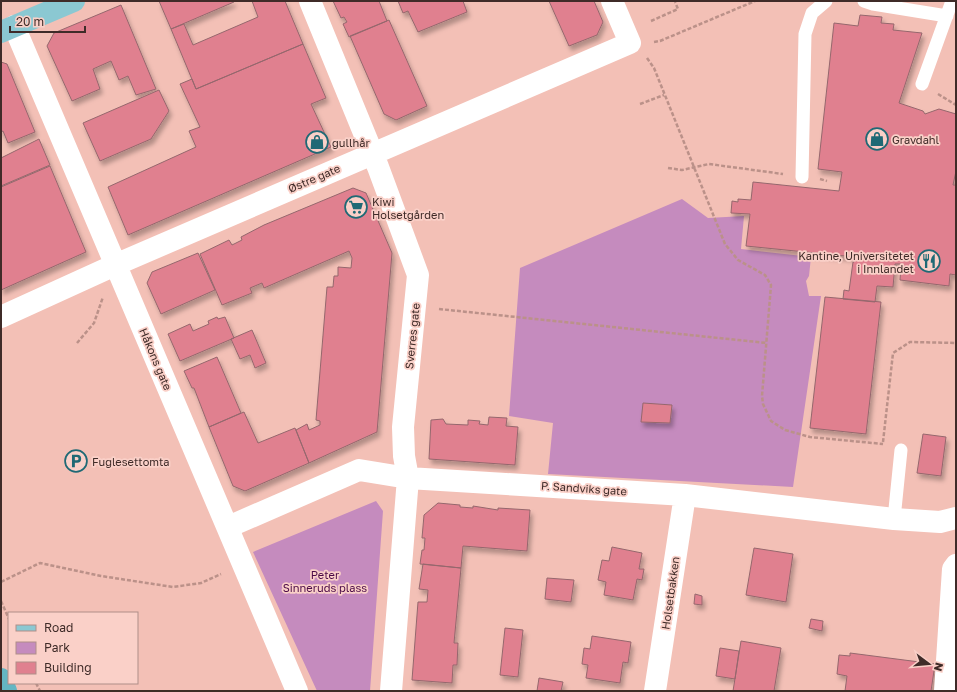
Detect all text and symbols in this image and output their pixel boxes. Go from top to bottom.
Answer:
scale bar [10,8,85,34]
text: 20 m [16,14,44,29]
shop icon: Gravdahl [864,126,890,152]
shop icon: gullhår [304,129,330,155]
place label: Gravdahl [892,133,940,146]
place label: gullhår [332,136,370,149]
street label: Østre gate [286,161,342,195]
supermarket icon: Kiwi Holsetgården [343,194,369,220]
place label: Kiwi Holsetgården [372,195,444,221]
restaurant icon: Kantine, Universitetet i Innlandet [916,248,942,274]
place label: Kantine, Universitetet i Innlandet [798,249,914,275]
street label: Sverres gate [402,302,422,370]
street label: Håkons gate [137,326,175,392]
parking icon: Fuglesettomta [63,448,89,474]
place label: Fuglesettomta [92,455,170,468]
street label: P. Sandviks gate [541,479,627,497]
street label: Holsetbakken [658,556,682,630]
park label: Peter Sinneruds plass [283,568,367,594]
legend [8,612,138,684]
text: Road [44,620,73,635]
text: Park [44,640,70,655]
north arrow [909,644,949,684]
text: Building [44,660,92,675]
text: N [932,661,946,673]

